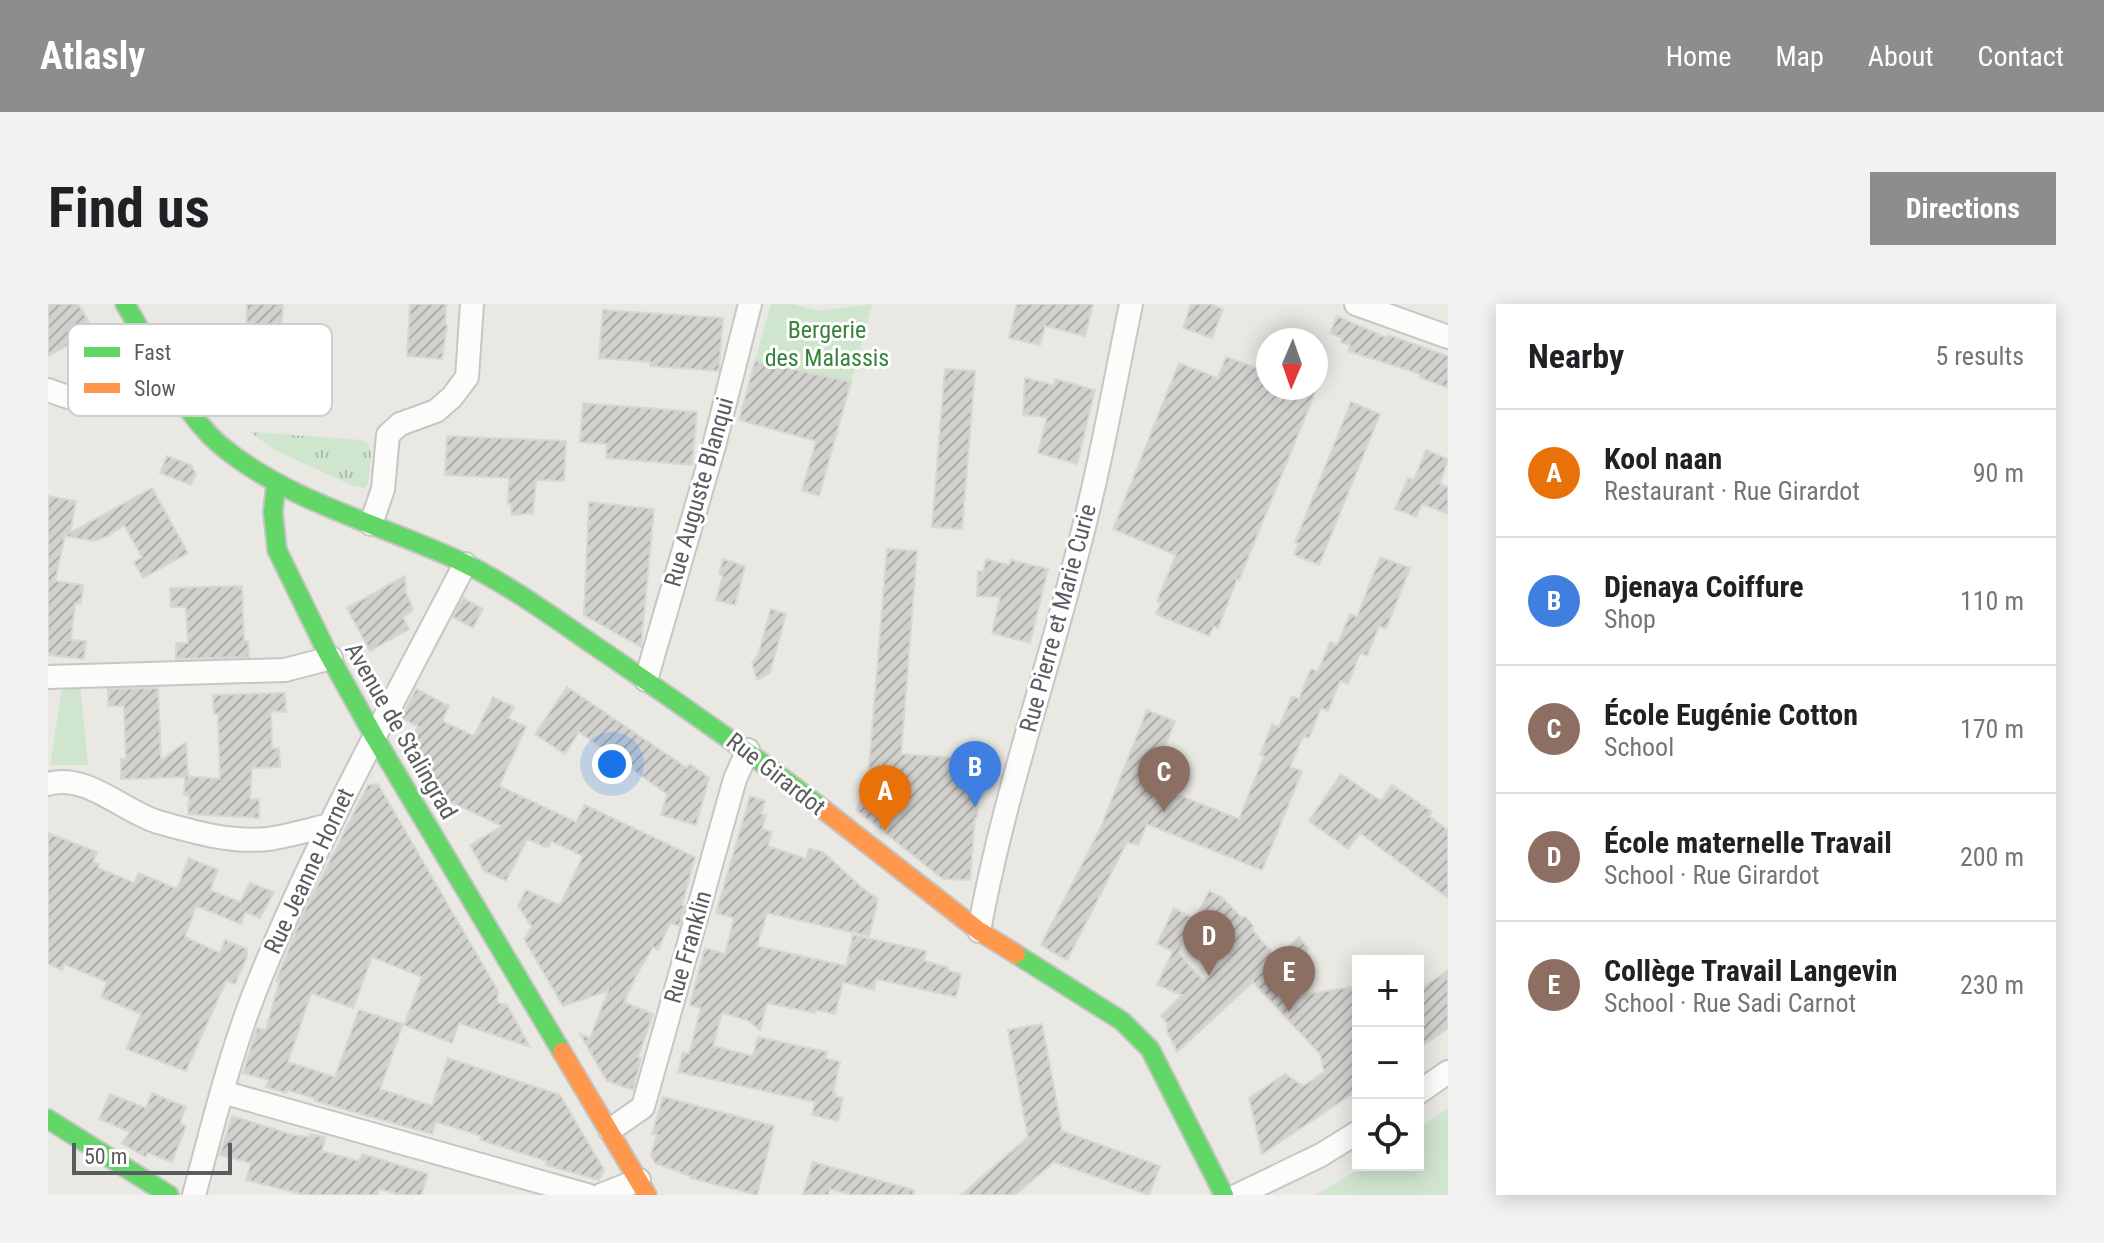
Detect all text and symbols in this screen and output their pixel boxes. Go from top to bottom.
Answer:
text: Atlasly [40,34,145,78]
text: Home [1666,40,1731,73]
text: Map [1775,40,1824,73]
text: About [1868,40,1934,73]
text: Contact [1978,40,2064,73]
button: Directions [1870,172,2056,245]
text: Find us [48,175,210,241]
park label: Bergerie des Malassis [765,316,889,372]
legend [68,324,332,416]
north arrow [1256,328,1328,400]
text: Nearby [1528,336,1624,376]
text: Fast [134,340,171,365]
text: 5 results [1935,341,2024,371]
text: Slow [134,376,176,401]
street label: Rue Auguste Blanqui [659,394,739,590]
text: Kool naan [1604,441,1722,476]
text: A [1546,458,1562,488]
text: 90 m [1973,458,2024,488]
text: Restaurant · Rue Girardot [1604,476,1860,506]
street label: Rue Pierre et Marie Curie [1014,501,1102,735]
text: Djenaya Coiffure [1604,569,1804,604]
text: B [1547,586,1561,616]
text: 110 m [1960,586,2024,616]
text: Shop [1604,604,1656,634]
street label: Avenue de Stalingrad [339,638,463,824]
text: École Eugénie Cotton [1604,697,1858,732]
text: C [1547,714,1561,744]
text: 170 m [1960,714,2024,744]
street label: Rue Girardot [721,727,831,821]
text: School [1604,732,1674,762]
pin: B [949,741,1001,807]
your location [592,744,632,784]
pin: C [1138,746,1190,812]
pin: A [859,765,911,831]
street label: Rue Jeanne Hornet [258,784,360,958]
text: École maternelle Travail [1604,825,1892,860]
text: D [1547,842,1561,872]
text: 200 m [1960,842,2024,872]
text: School · Rue Girardot [1604,860,1819,890]
street label: Rue Franklin [659,888,717,1006]
pin: D [1183,910,1235,976]
pin: E [1263,946,1315,1012]
text: Collège Travail Langevin [1604,953,1897,988]
map controls [1352,955,1424,1171]
button: + [1352,955,1424,1027]
text: E [1548,970,1560,1000]
text: 230 m [1960,970,2024,1000]
text: School · Rue Sadi Carnot [1604,988,1856,1018]
button: − [1352,1027,1424,1099]
button: locate [1352,1099,1424,1171]
scale bar [72,1139,232,1175]
text: 50 m [84,1144,127,1169]

